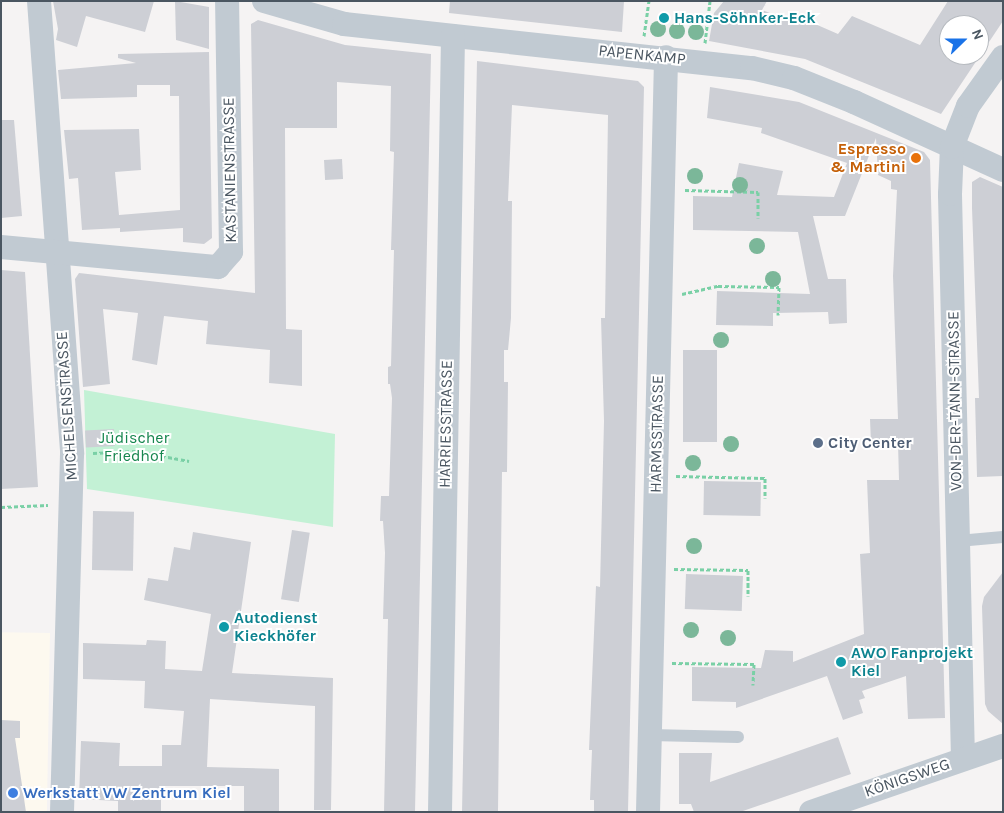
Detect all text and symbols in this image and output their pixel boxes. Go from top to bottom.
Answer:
place label: Hans-Söhnker-Eck [674,8,816,28]
marker: Hans-Söhnker-Eck [658,12,670,24]
north arrow [939,15,989,65]
text: N [968,27,987,42]
street label: PAPENKAMP [597,41,687,69]
street label: KASTANIENSTRASSE [219,97,241,243]
place label: Espresso & Martini [830,139,906,177]
marker: Espresso & Martini [910,152,922,164]
street label: VON-DER-TANN-STRASSE [944,311,966,491]
street label: MICHELSENSTRASSE [52,331,82,481]
street label: HARRIESSTRASSE [435,360,457,488]
street label: HARMSSTRASSE [646,375,668,493]
park label: Jüdischer Friedhof [99,428,169,466]
place label: City Center [828,433,911,453]
marker: City Center [812,437,824,449]
place label: Autodienst Kieckhöfer [234,608,318,646]
marker: Autodienst Kieckhöfer [218,621,230,633]
place label: AWO Fanprojekt Kiel [851,643,973,681]
marker: AWO Fanprojekt Kiel [835,656,847,668]
street label: KÖNIGSWEG [862,754,952,802]
place label: Werkstatt VW Zentrum Kiel [23,783,231,803]
marker: Werkstatt VW Zentrum Kiel [7,787,19,799]

